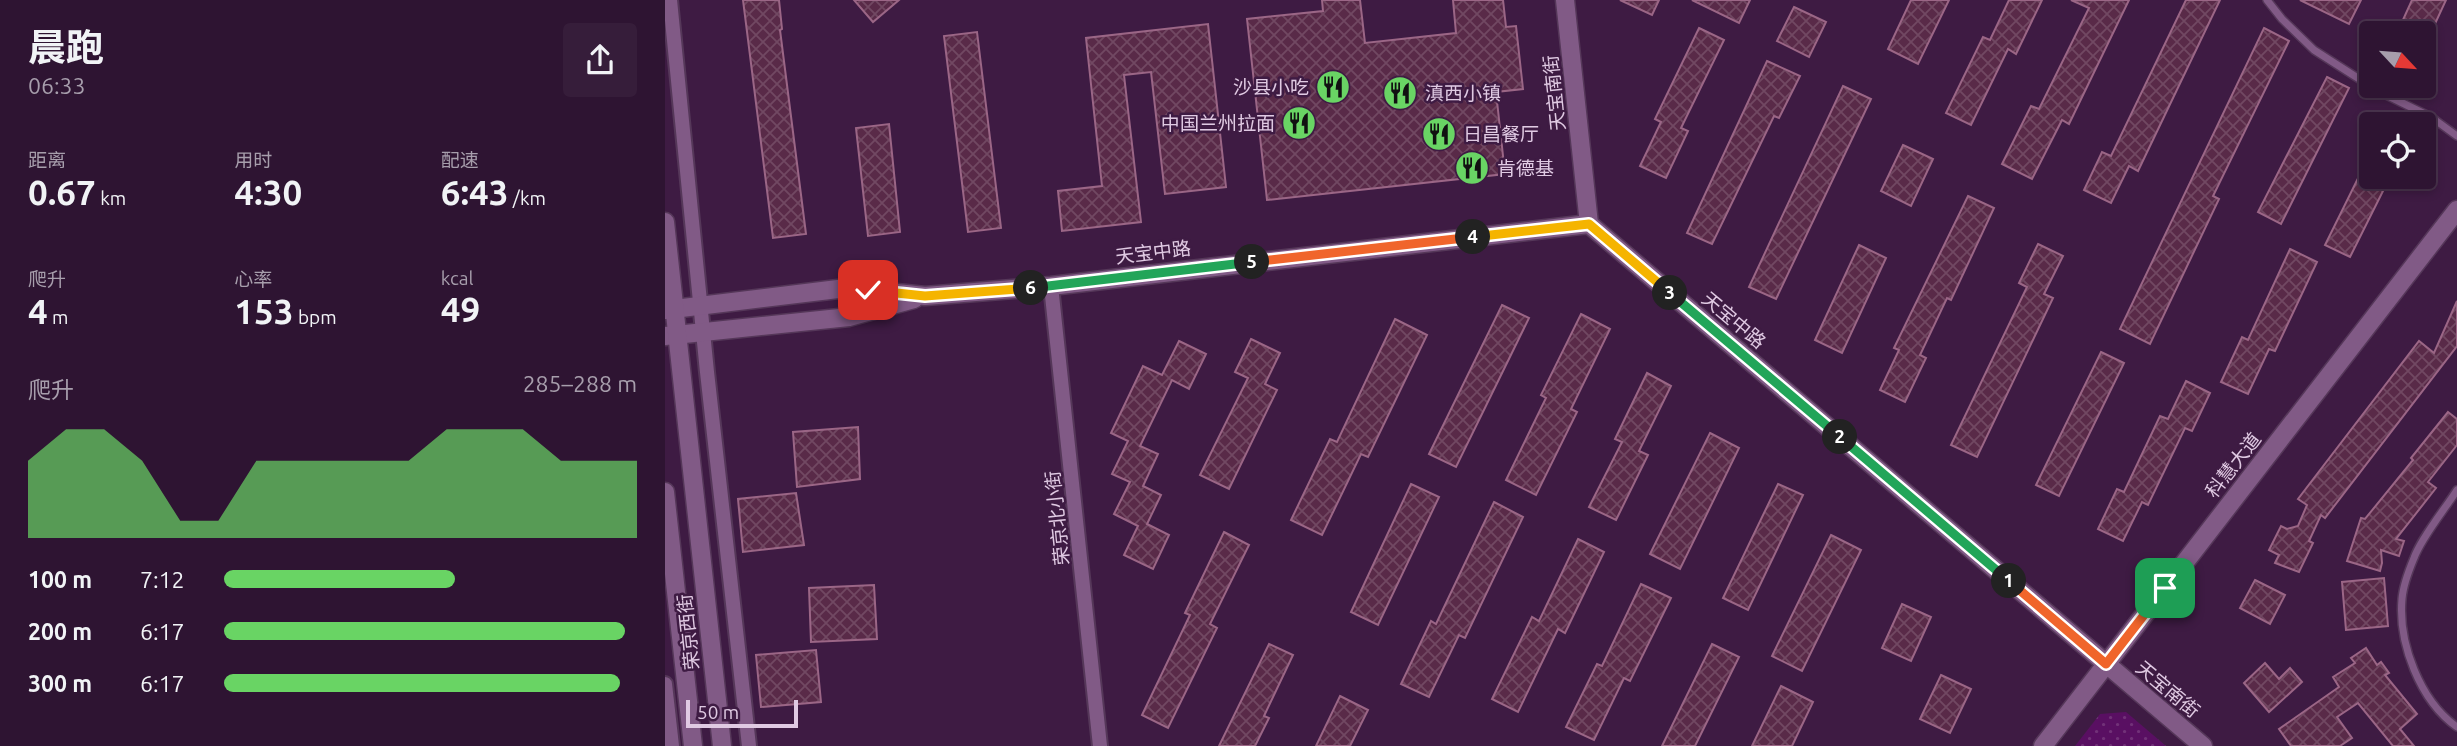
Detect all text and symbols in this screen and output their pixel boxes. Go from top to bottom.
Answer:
north arrow [2359,21,2436,98]
map controls [2359,21,2436,189]
button: share [563,23,637,97]
text: 晨跑 [28,26,104,68]
street label: 天宝南街 [1539,54,1569,132]
restaurant icon: 沙县小吃 [1314,68,1352,106]
text: 06:33 [28,73,86,98]
restaurant icon: 滇西小镇 [1381,74,1419,112]
place label: 沙县小吃 [1233,76,1309,98]
place label: 滇西小镇 [1425,82,1501,104]
restaurant icon: 中国兰州拉面 [1280,104,1318,142]
place label: 中国兰州拉面 [1161,112,1275,134]
button: locate [2359,112,2436,189]
restaurant icon: 日昌餐厅 [1420,115,1458,153]
place label: 日昌餐厅 [1463,123,1539,145]
text: 距离 [28,149,66,171]
text: 用时 [234,149,272,171]
text: 配速 [441,149,479,171]
restaurant icon: 肯德基 [1453,149,1491,187]
place label: 肯德基 [1497,157,1554,179]
text: 0.67 [28,172,96,212]
text: 4:30 [234,172,302,212]
text: 6:43 [441,172,509,212]
text: km [96,187,126,209]
text: /km [509,187,546,209]
pin: 4 [1455,219,1491,254]
text: 4 [1467,225,1478,247]
street label: 天宝中路 [1114,236,1192,268]
pin: 5 [1235,244,1269,280]
text: 5 [1246,250,1257,272]
pin [838,260,898,320]
text: kcal [441,267,473,289]
text: 爬升 [28,268,66,290]
text: 心率 [234,268,272,290]
pin: 6 [1013,270,1049,306]
icon: check [849,271,887,309]
text: 6 [1025,276,1036,298]
pin: 3 [1653,276,1688,310]
text: 3 [1664,281,1675,303]
street label: 天宝中路 [1698,287,1770,353]
text: 49 [441,289,480,329]
text: 4 [28,291,48,331]
text: 153 [234,291,294,331]
text: m [48,306,69,328]
text: bpm [294,306,337,328]
text: 285–288 m [523,371,637,396]
text: 爬升 [28,377,74,402]
pin: 2 [1823,420,1857,454]
text: 2 [1834,425,1845,447]
street label: 科慧大道 [2201,428,2265,502]
street label: 荣京北小街 [1041,470,1073,566]
pin [2135,558,2195,618]
pin: 1 [1991,564,2027,598]
text: 100 m [28,567,92,592]
text: 7:12 [140,567,185,592]
text: 1 [2003,569,2014,591]
icon: arrive [2146,569,2184,607]
street label: 荣京西街 [673,593,703,671]
text: 200 m [28,619,92,644]
text: 6:17 [140,619,185,644]
street label: 天宝南街 [2132,656,2204,722]
text: 300 m [28,671,92,696]
text: 6:17 [140,671,185,696]
scale bar [686,697,798,729]
text: 50 m [697,701,739,723]

